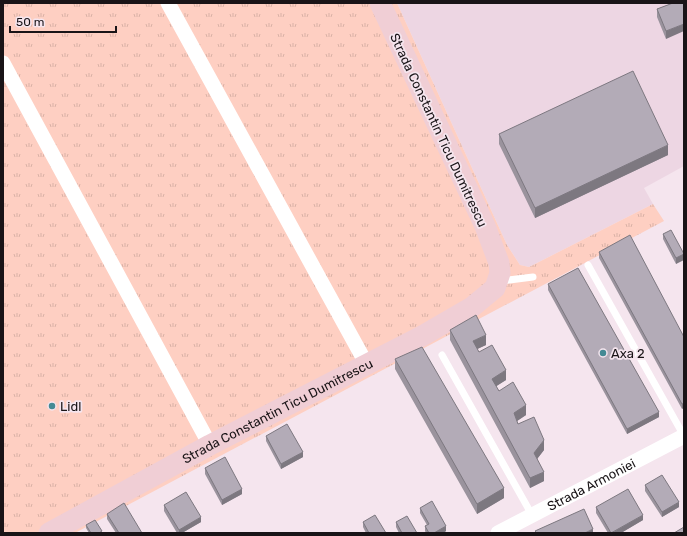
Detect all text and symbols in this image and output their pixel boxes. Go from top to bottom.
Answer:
scale bar [10,8,116,34]
text: 50 m [16,15,44,29]
street label: Strada Constantin Ticu Dumitrescu [387,31,490,229]
place label: Axa 2 [611,346,645,361]
marker: Axa 2 [598,348,608,358]
street label: Strada Constantin Ticu Dumitrescu [180,356,375,467]
place label: Lidl [60,399,81,414]
marker: Lidl [47,401,57,411]
street label: Strada Armoniei [545,456,638,514]

